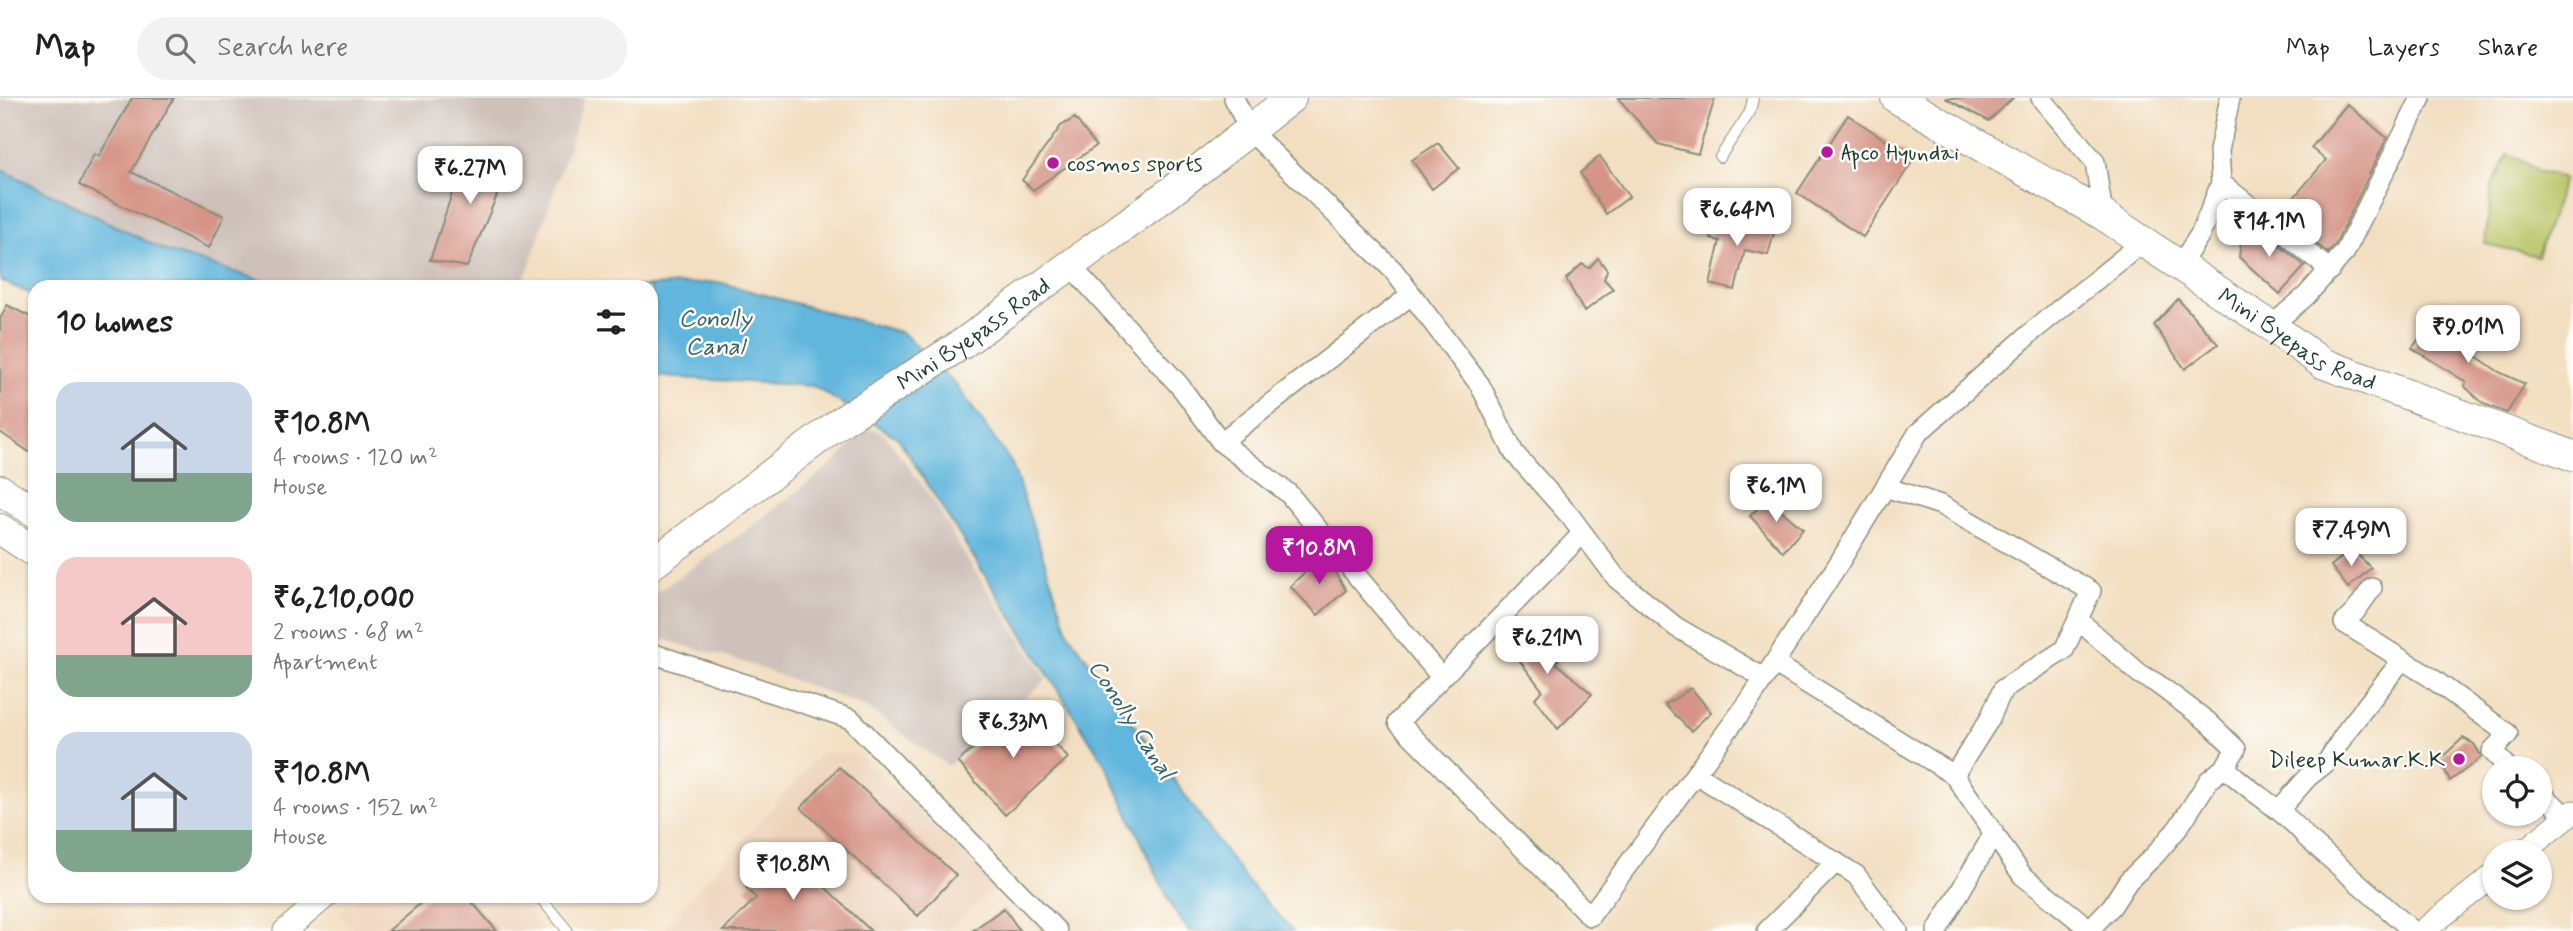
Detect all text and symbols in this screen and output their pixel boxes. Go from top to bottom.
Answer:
search box [137,17,627,80]
text: Map [35,26,95,70]
icon: search [161,29,199,67]
text: Search here [217,31,348,65]
text: Map [2286,33,2330,64]
text: Layers [2368,33,2440,64]
text: Share [2478,33,2538,64]
place label: Apco Hyundai [1841,139,1959,170]
marker: Apco Hyundai [1819,144,1835,160]
pin: ₹6.27M [413,146,527,206]
place label: cosmos sports [1067,150,1203,180]
text: ₹6.27M [434,154,506,184]
marker: cosmos sports [1045,155,1061,171]
pin: ₹6.64M [1680,188,1794,248]
text: ₹6.64M [1699,196,1775,226]
pin: ₹14.1M [2212,200,2326,259]
text: ₹14.1M [2233,207,2305,237]
street label: Mini Byepass Road [892,271,1057,399]
street label: Mini Byepass Road [2211,282,2380,399]
text: 10 homes [56,303,173,342]
icon: filters [592,303,630,341]
water label: Conolly Canal [679,304,753,363]
pin: ₹9.01M [2411,306,2525,365]
text: ₹9.01M [2432,313,2504,343]
text: ₹10.8M [273,404,370,443]
icon: home [112,410,196,494]
text: 4 rooms · 120 m² [273,443,438,473]
pin: ₹6.1M [1727,464,1825,524]
text: ₹6.1M [1746,472,1806,502]
text: House [273,473,327,503]
pin: ₹7.49M [2294,508,2408,568]
text: ₹7.49M [2311,516,2391,546]
pin: ₹10.8M [1262,526,1376,586]
text: ₹10.8M [1282,534,1356,564]
text: ₹6,210,000 [273,579,415,618]
icon: home [112,585,196,669]
pin: ₹6.21M [1490,616,1604,676]
text: 2 rooms · 68 m² [273,618,424,648]
text: ₹6.21M [1511,624,1583,654]
text: Apartment [273,648,378,678]
water label: Conolly Canal [1080,654,1182,787]
pin: ₹6.33M [956,700,1070,760]
text: ₹6.33M [978,708,1048,738]
place label: Dileep Kumar.K.K [2268,746,2446,776]
marker: Dileep Kumar.K.K [2451,751,2467,767]
text: ₹10.8M [273,754,370,793]
map controls [2482,756,2552,910]
button: locate [2482,756,2552,826]
icon: home [112,760,196,844]
text: 4 rooms · 152 m² [273,793,438,823]
text: House [273,823,327,853]
button: layers [2482,840,2552,910]
pin: ₹10.8M [736,842,850,902]
text: ₹10.8M [756,850,830,880]

